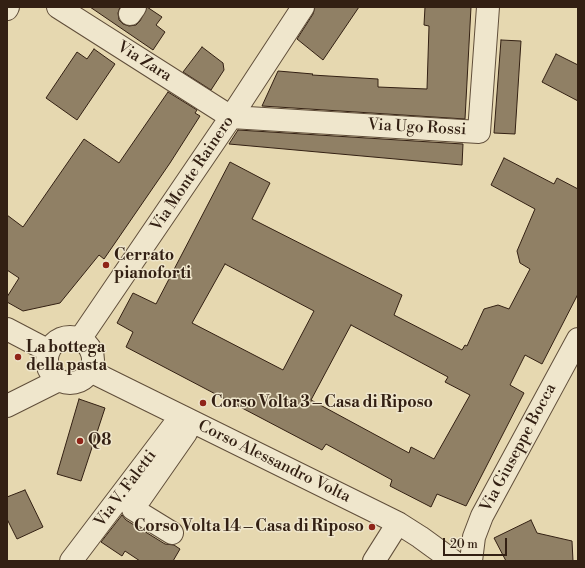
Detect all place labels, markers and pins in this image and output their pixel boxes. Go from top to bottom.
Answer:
place label: Cerrato pianoforti [114,246,191,284]
marker: Cerrato pianoforti [101,260,111,270]
place label: La bottega della pasta [26,338,107,376]
marker: La bottega della pasta [13,352,23,362]
place label: Corso Volta 3 – Casa di Riposo [211,393,433,413]
marker: Corso Volta 3 – Casa di Riposo [198,398,208,408]
place label: Q8 [88,431,111,451]
marker: Q8 [75,436,85,446]
place label: Corso Volta 14 – Casa di Riposo [134,517,364,537]
marker: Corso Volta 14 – Casa di Riposo [367,522,377,532]

